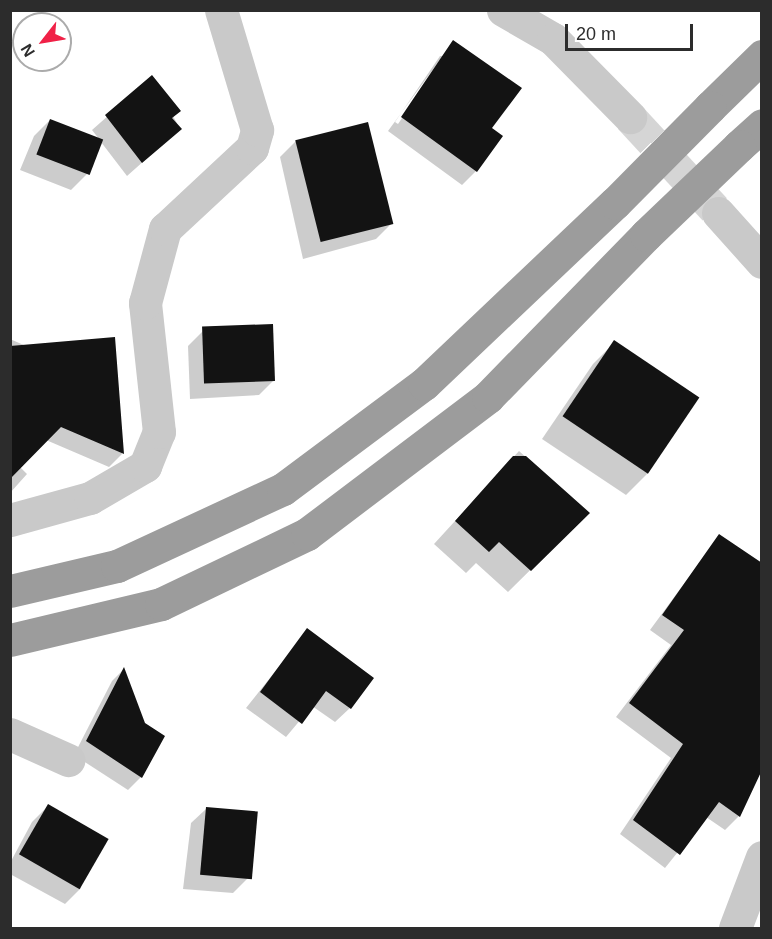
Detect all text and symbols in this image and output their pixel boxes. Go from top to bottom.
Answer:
north arrow [12,12,72,72]
scale bar [568,12,696,50]
text: 20 m [576,24,616,44]
text: N [18,41,38,60]

